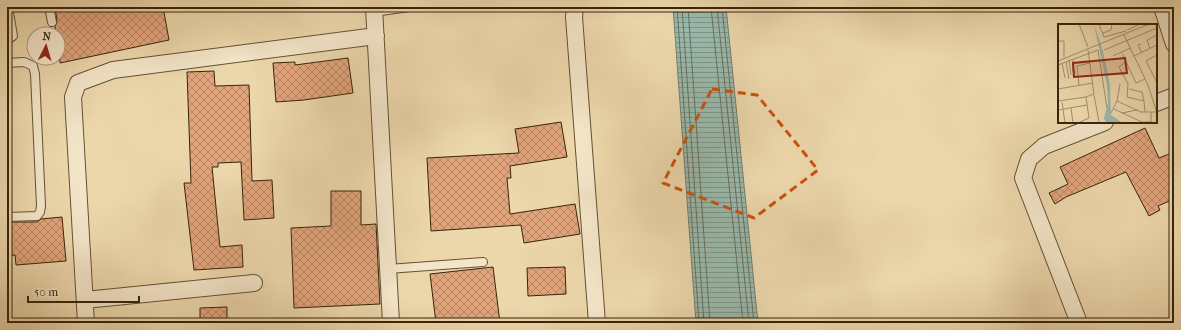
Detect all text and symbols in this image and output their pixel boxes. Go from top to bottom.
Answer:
inset map [1058,24,1157,123]
north arrow [26,26,66,66]
text: N [42,30,52,43]
scale bar [28,278,139,304]
text: 50 m [34,285,58,299]

